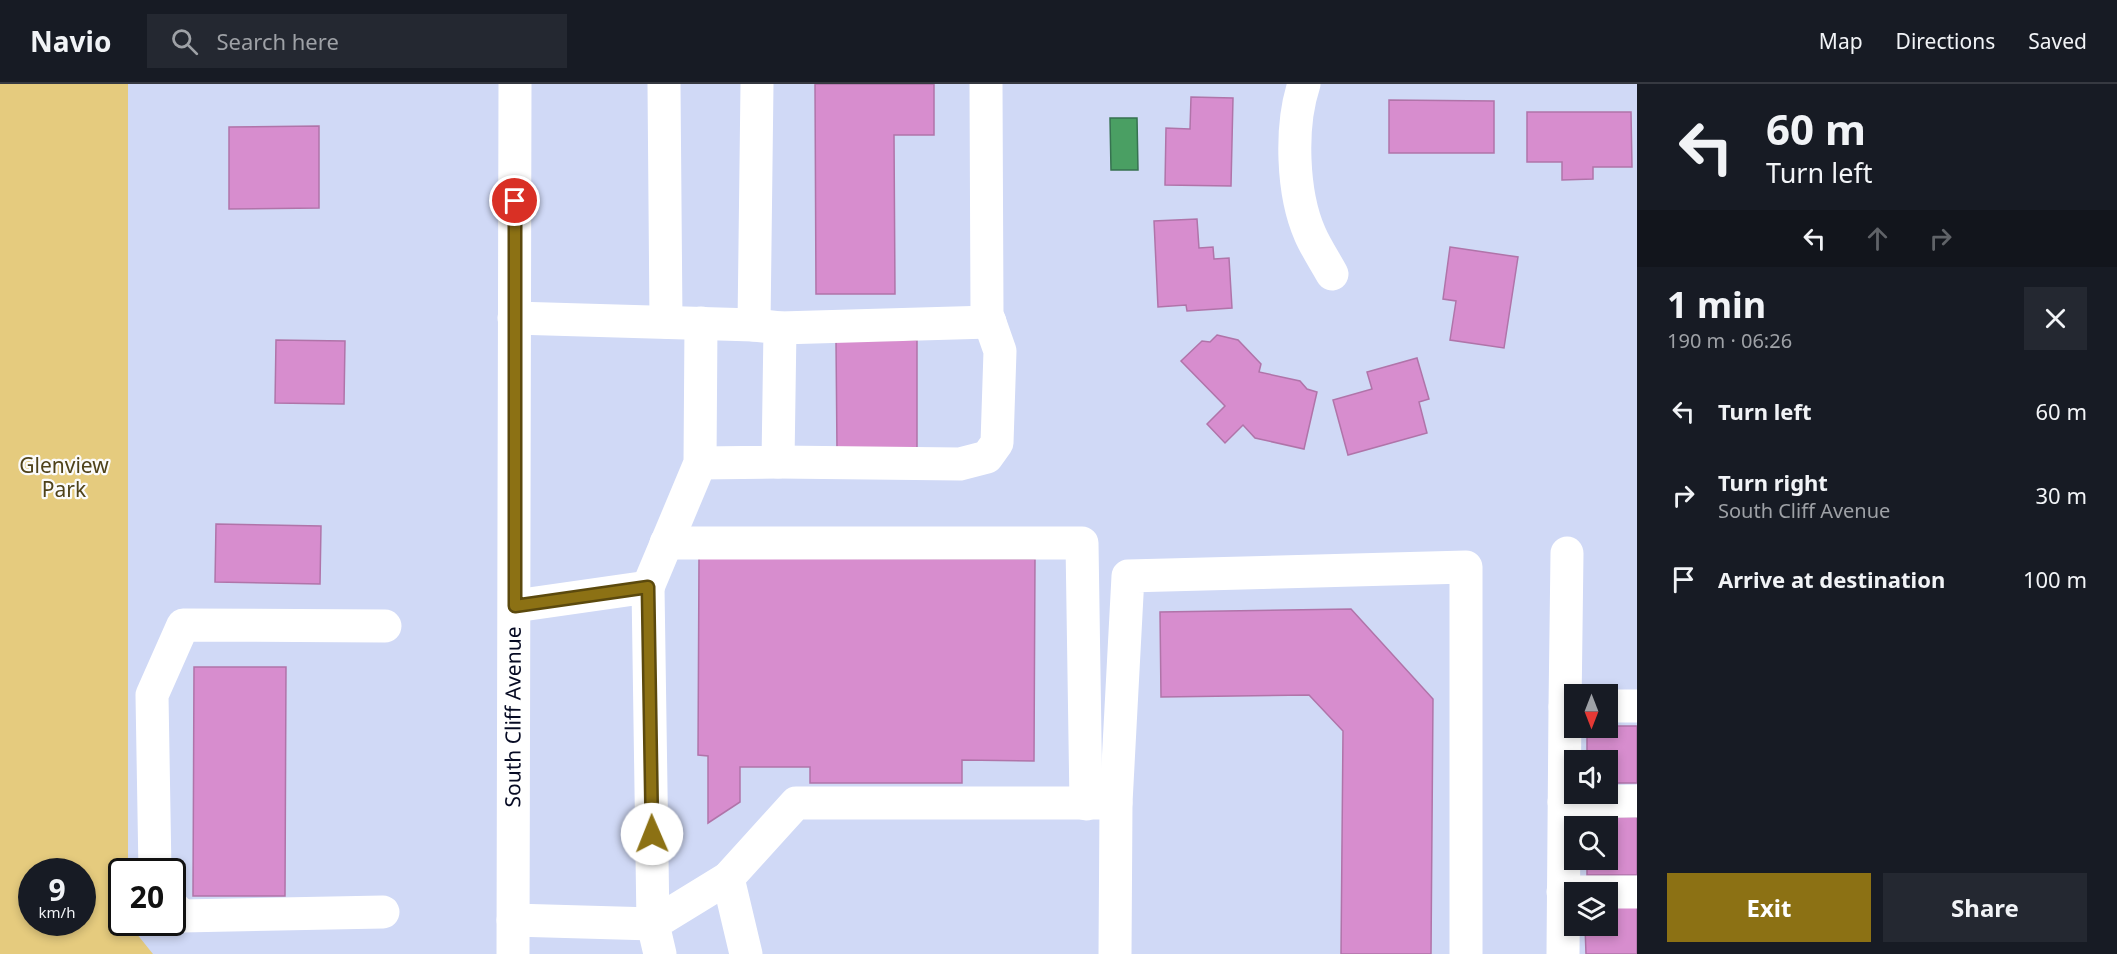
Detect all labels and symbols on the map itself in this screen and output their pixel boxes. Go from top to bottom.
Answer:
pin [489,175,540,226]
park label: Glenview Park [19,451,109,503]
street label: South Cliff Avenue [498,626,527,808]
north arrow [1564,684,1618,738]
position arrow [620,802,684,866]
speed limit sign: 20 [108,858,186,936]

